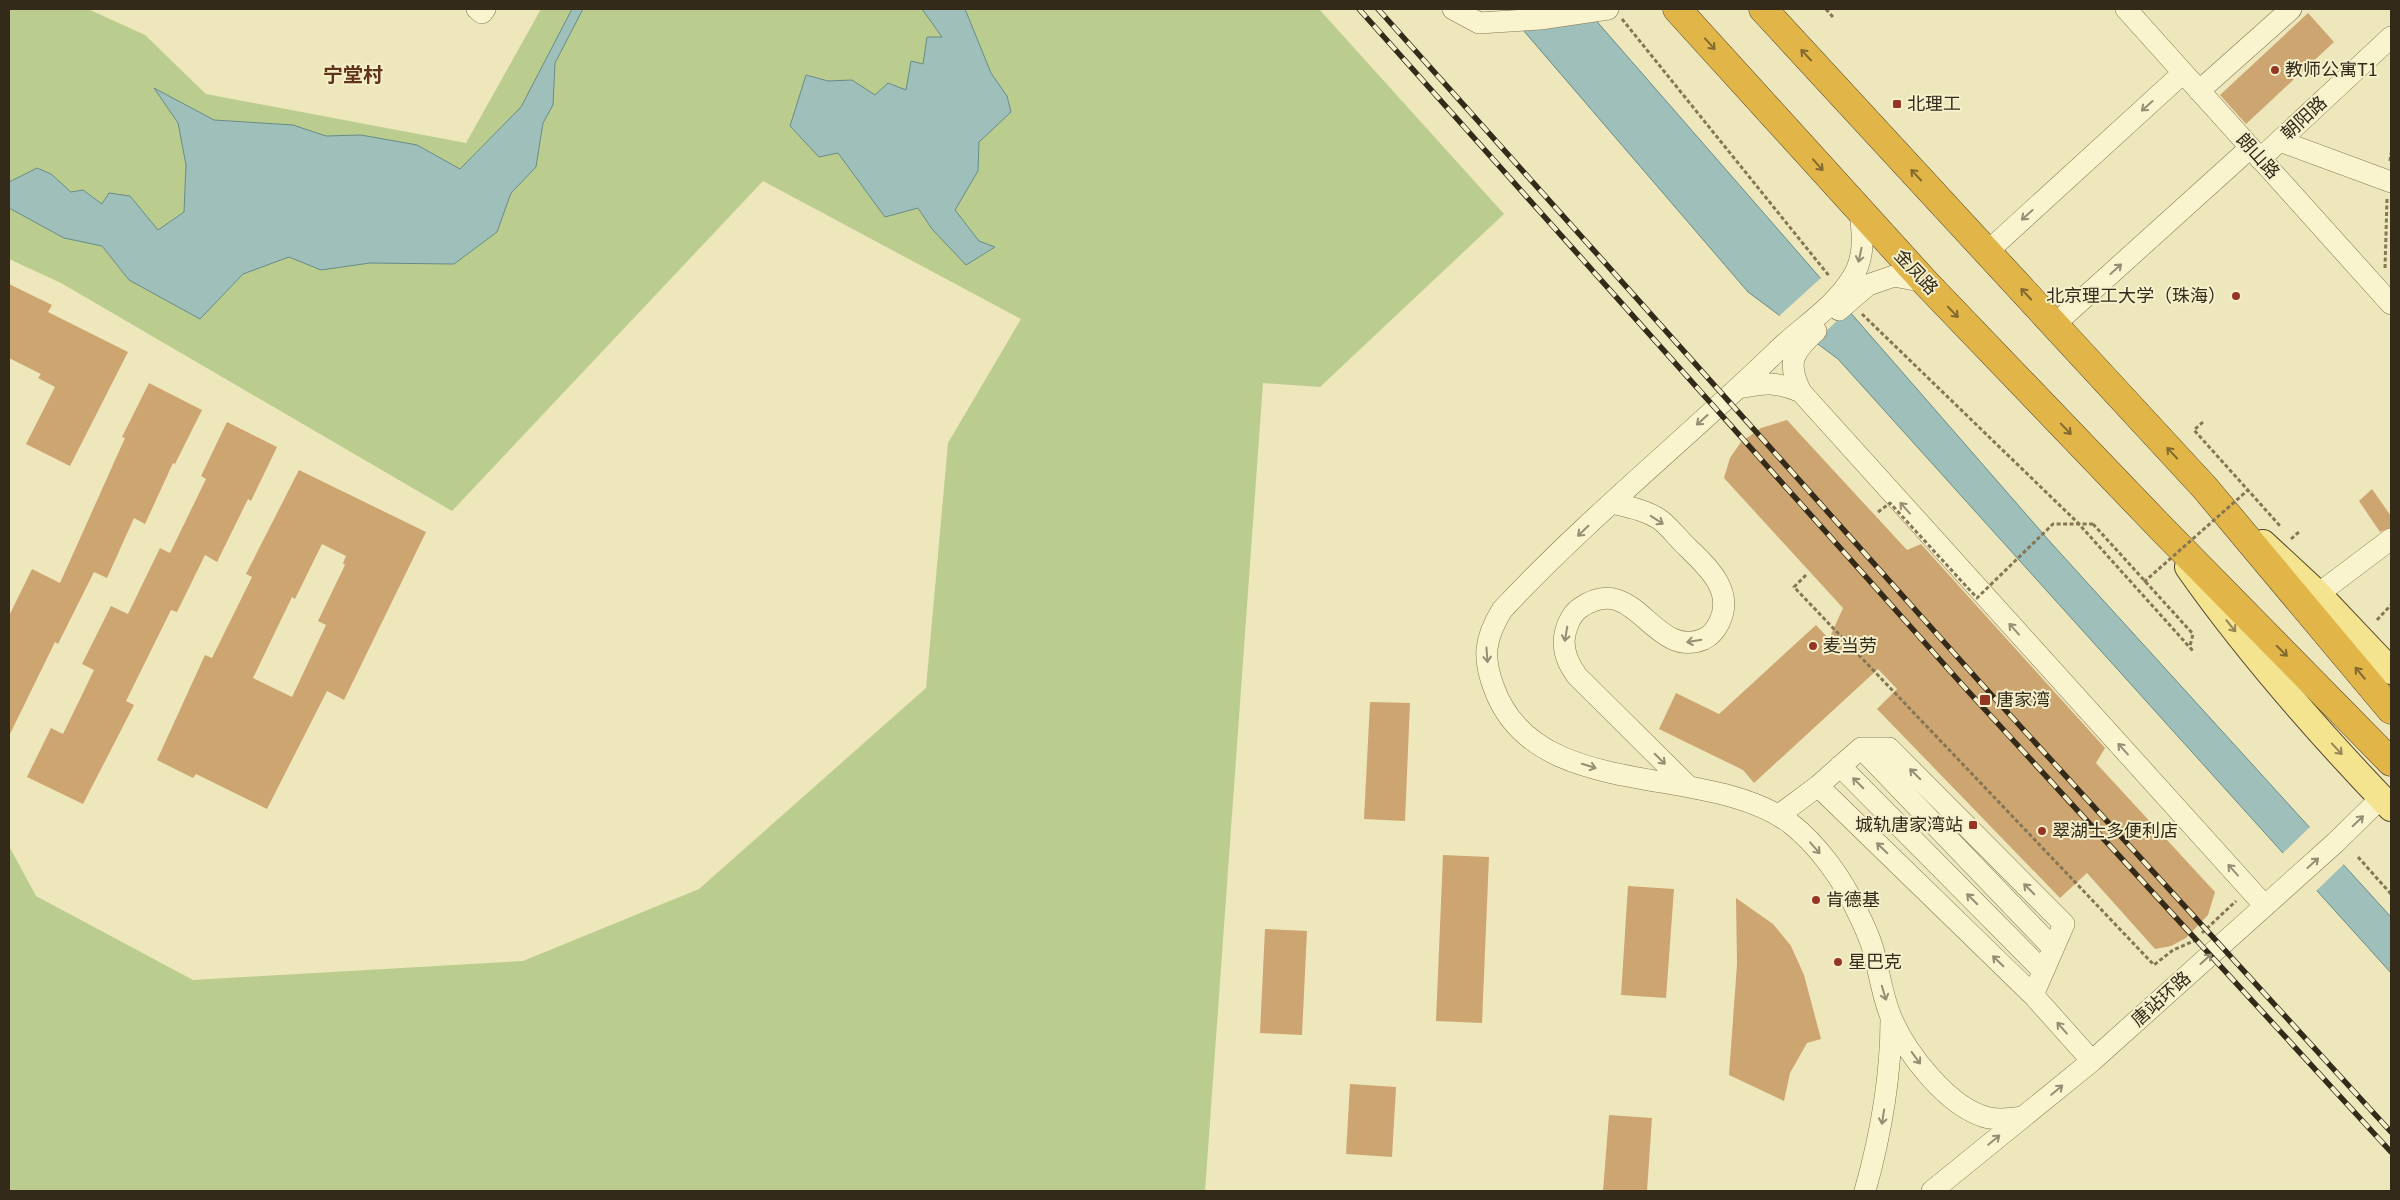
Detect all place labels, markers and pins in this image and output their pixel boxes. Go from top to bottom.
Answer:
place label: 教师公寓T1 [2285,55,2378,81]
marker: 教师公寓T1 [2269,64,2281,76]
place label: 北理工 [1907,89,1961,115]
marker: 北理工 [1891,98,1903,110]
place label: 北京理工大学（珠海） [2046,281,2226,307]
marker: 北京理工大学（珠海） [2230,290,2242,302]
place label: 麦当劳 [1823,631,1877,657]
marker: 麦当劳 [1807,640,1819,652]
place label: 唐家湾 [1996,685,2050,711]
marker: 唐家湾 [1978,693,1992,707]
place label: 城轨唐家湾站 [1855,810,1963,836]
place label: 翠湖士多便利店 [2052,816,2178,842]
marker: 城轨唐家湾站 [1967,819,1979,831]
marker: 翠湖士多便利店 [2036,825,2048,837]
place label: 肯德基 [1826,885,1880,911]
marker: 肯德基 [1810,894,1822,906]
place label: 星巴克 [1848,947,1902,973]
marker: 星巴克 [1832,956,1844,968]

